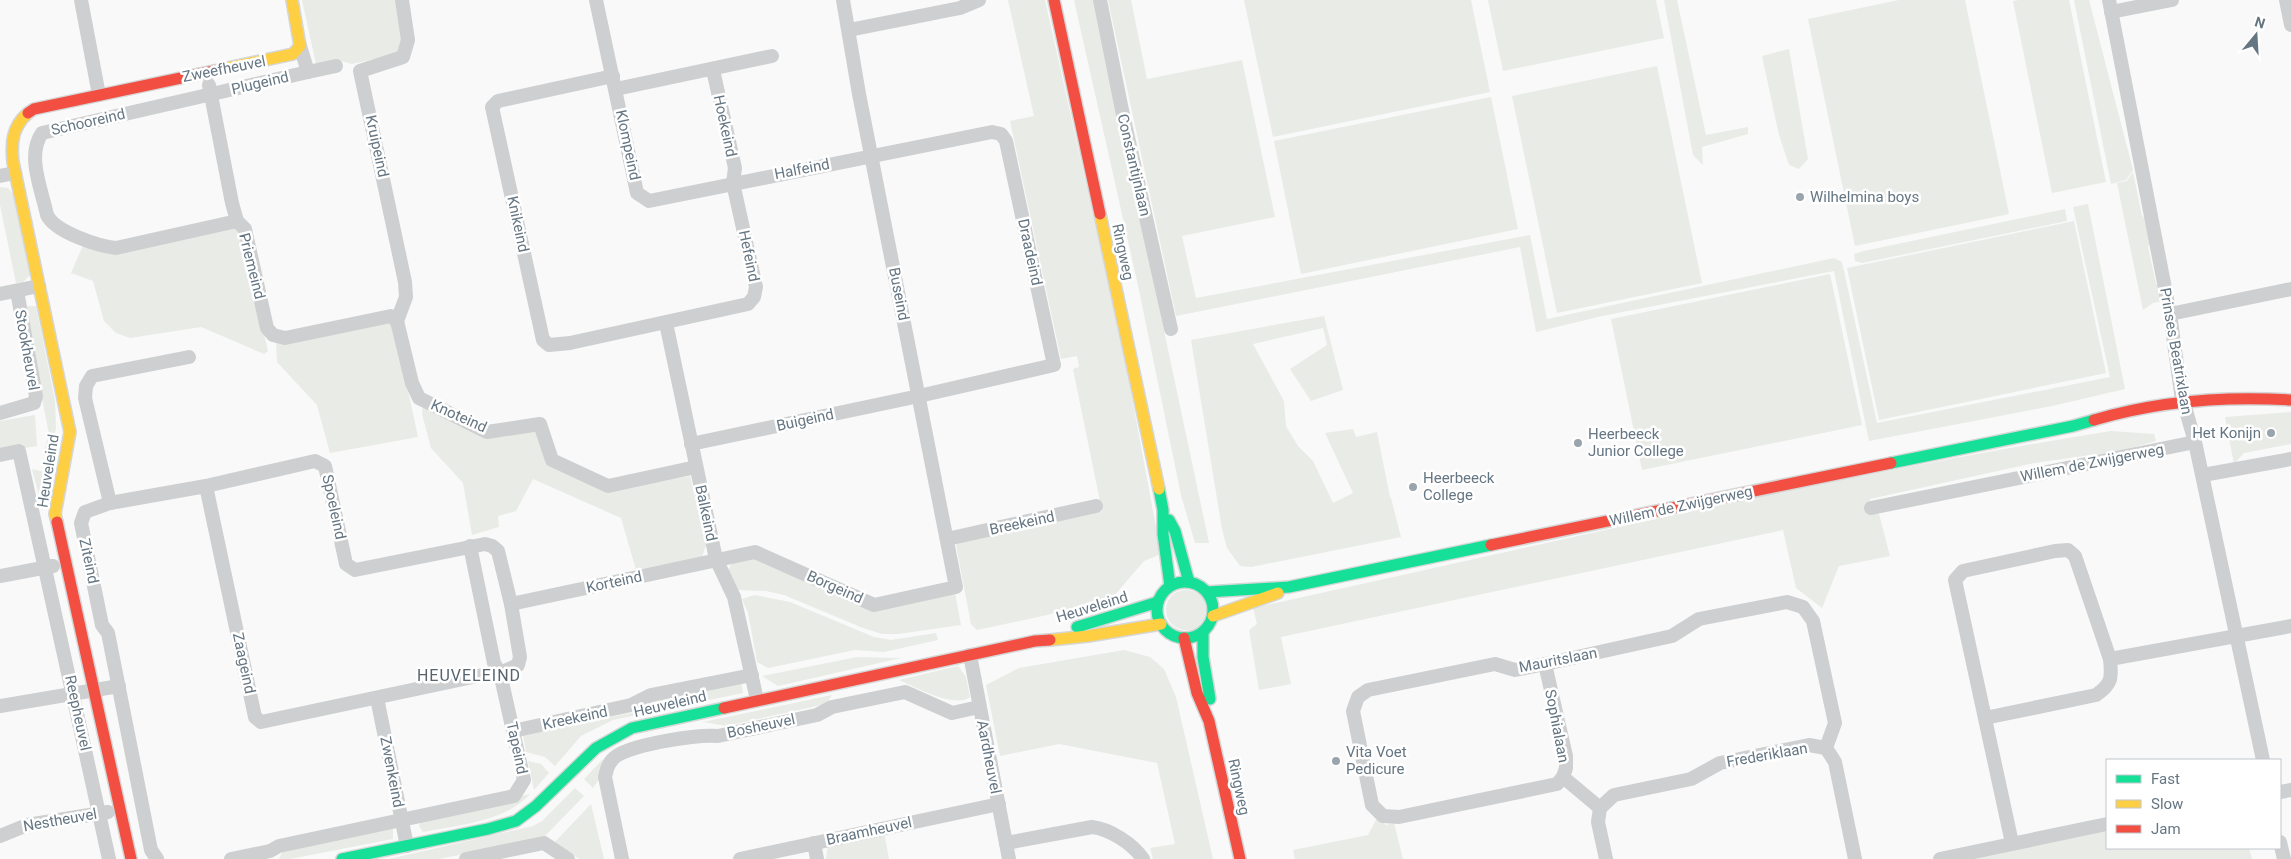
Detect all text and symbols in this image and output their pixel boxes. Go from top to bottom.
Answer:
north arrow [2231,10,2281,60]
text: N [2253,13,2267,32]
street label: Zweefheuvel [181,52,267,86]
street label: Plugeind [230,68,290,98]
street label: Hoekeind [710,93,740,159]
street label: Schooreind [49,105,127,139]
street label: Klompeind [612,108,644,182]
street label: Constantijnlaan [1113,112,1155,218]
street label: Kruipeind [362,113,392,179]
street label: Halfeind [773,155,831,183]
place label: Wilhelmina boys [1810,188,1919,206]
marker: Wilhelmina boys [1794,191,1806,203]
street label: Knikeind [503,194,533,254]
street label: Draadeind [1014,217,1046,287]
street label: Ringweg [1108,222,1138,282]
street label: Hefeind [735,229,763,283]
street label: Priemeind [235,231,269,301]
street label: Buseind [885,266,913,322]
street label: Prinses Beatrixlaan [2156,286,2196,416]
street label: Stookheuvel [11,308,43,392]
street label: Knoteind [428,396,490,436]
street label: Buigeind [775,405,835,435]
place label: Het Konijn [2192,424,2261,442]
place label: Heerbeeck Junior College [1588,425,1684,460]
marker: Het Konijn [2265,427,2277,439]
street label: Heuveleind [33,433,63,509]
marker: Heerbeeck Junior College [1572,437,1584,449]
street label: Willem de Zwijgerweg [2019,440,2165,486]
place label: Heerbeeck College [1423,469,1495,504]
street label: Spoeleind [318,473,350,541]
marker: Heerbeeck College [1407,481,1419,493]
street label: Willem de Zwijgerweg [1608,482,1754,530]
street label: Balkeind [691,483,721,543]
street label: Breekeind [988,507,1056,539]
street label: Ziteind [75,537,103,585]
street label: Korteind [585,567,643,597]
street label: Borgeind [804,567,866,607]
street label: Heuveleind [1054,588,1130,626]
street label: Zaageind [229,631,259,695]
street label: Mauritslaan [1517,644,1599,676]
district label: HEUVELEIND [417,666,521,685]
street label: Reepheuvel [61,674,95,752]
street label: Heuveleind [632,687,708,721]
street label: Sophialaan [1541,688,1573,764]
street label: Kreekeind [541,702,609,734]
street label: Bosheuvel [725,710,797,742]
street label: Aardheuvel [973,719,1005,795]
street label: Tapeind [503,720,531,776]
street label: Zwenkeind [376,735,408,809]
street label: Frederiklaan [1725,739,1809,771]
place label: Vita Voet Pedicure [1346,743,1407,778]
marker: Vita Voet Pedicure [1330,755,1342,767]
street label: Ringweg [1224,757,1254,817]
legend [2106,759,2281,849]
text: Fast [2151,770,2180,788]
text: Slow [2151,795,2183,813]
street label: Nestheuvel [22,805,98,835]
street label: Braamheuvel [825,813,913,849]
text: Jam [2151,820,2181,838]

